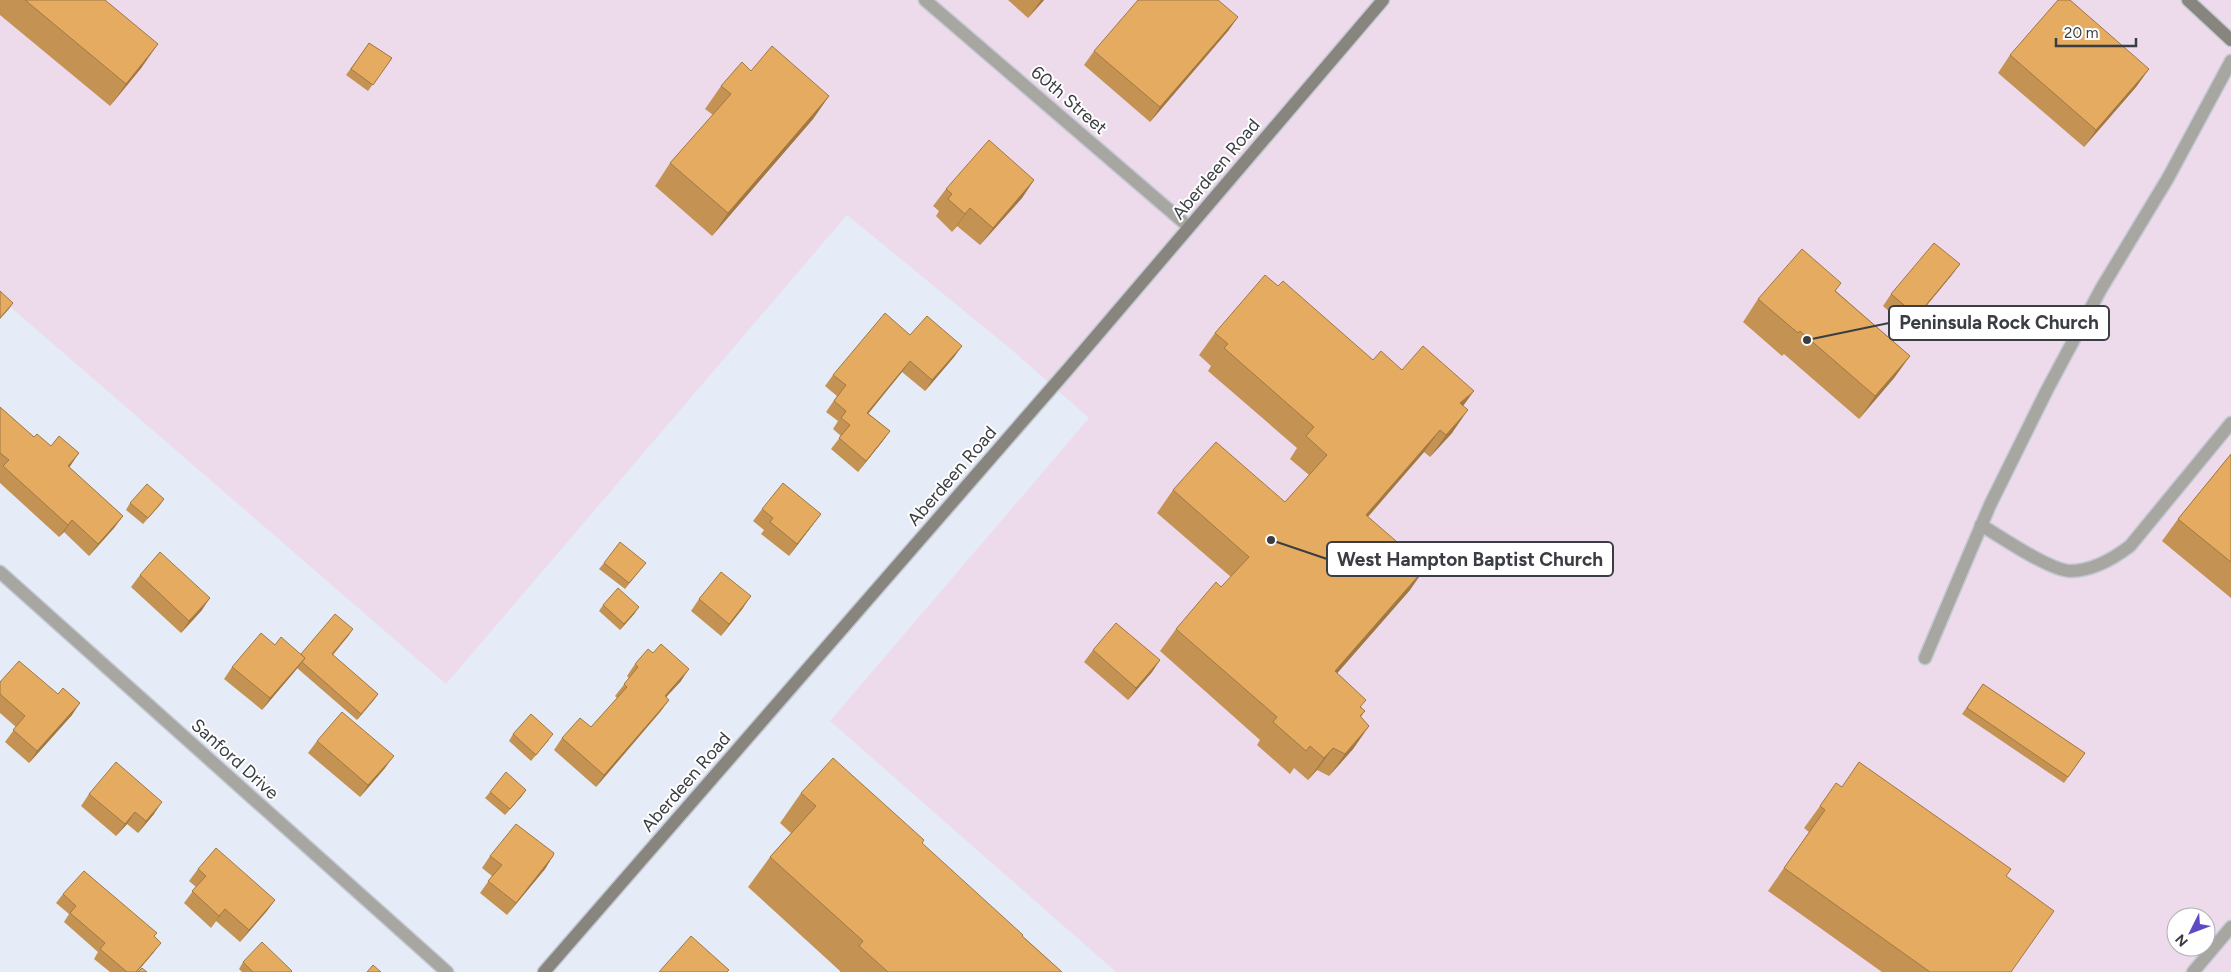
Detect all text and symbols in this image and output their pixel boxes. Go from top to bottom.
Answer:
scale bar [2056,15,2136,47]
text: 20 m [2064,24,2098,42]
street label: 60th Street [1027,61,1112,139]
street label: Aberdeen Road [1167,114,1265,224]
callout: Peninsula Rock Church [1889,306,2109,340]
text: Peninsula Rock Church [1899,311,2099,334]
street label: Aberdeen Road [903,422,1001,530]
callout: West Hampton Baptist Church [1327,542,1613,576]
text: West Hampton Baptist Church [1337,548,1603,571]
street label: Sanford Drive [187,714,283,804]
street label: Aberdeen Road [637,728,735,836]
north arrow [2166,907,2216,957]
text: N [2172,931,2192,950]

